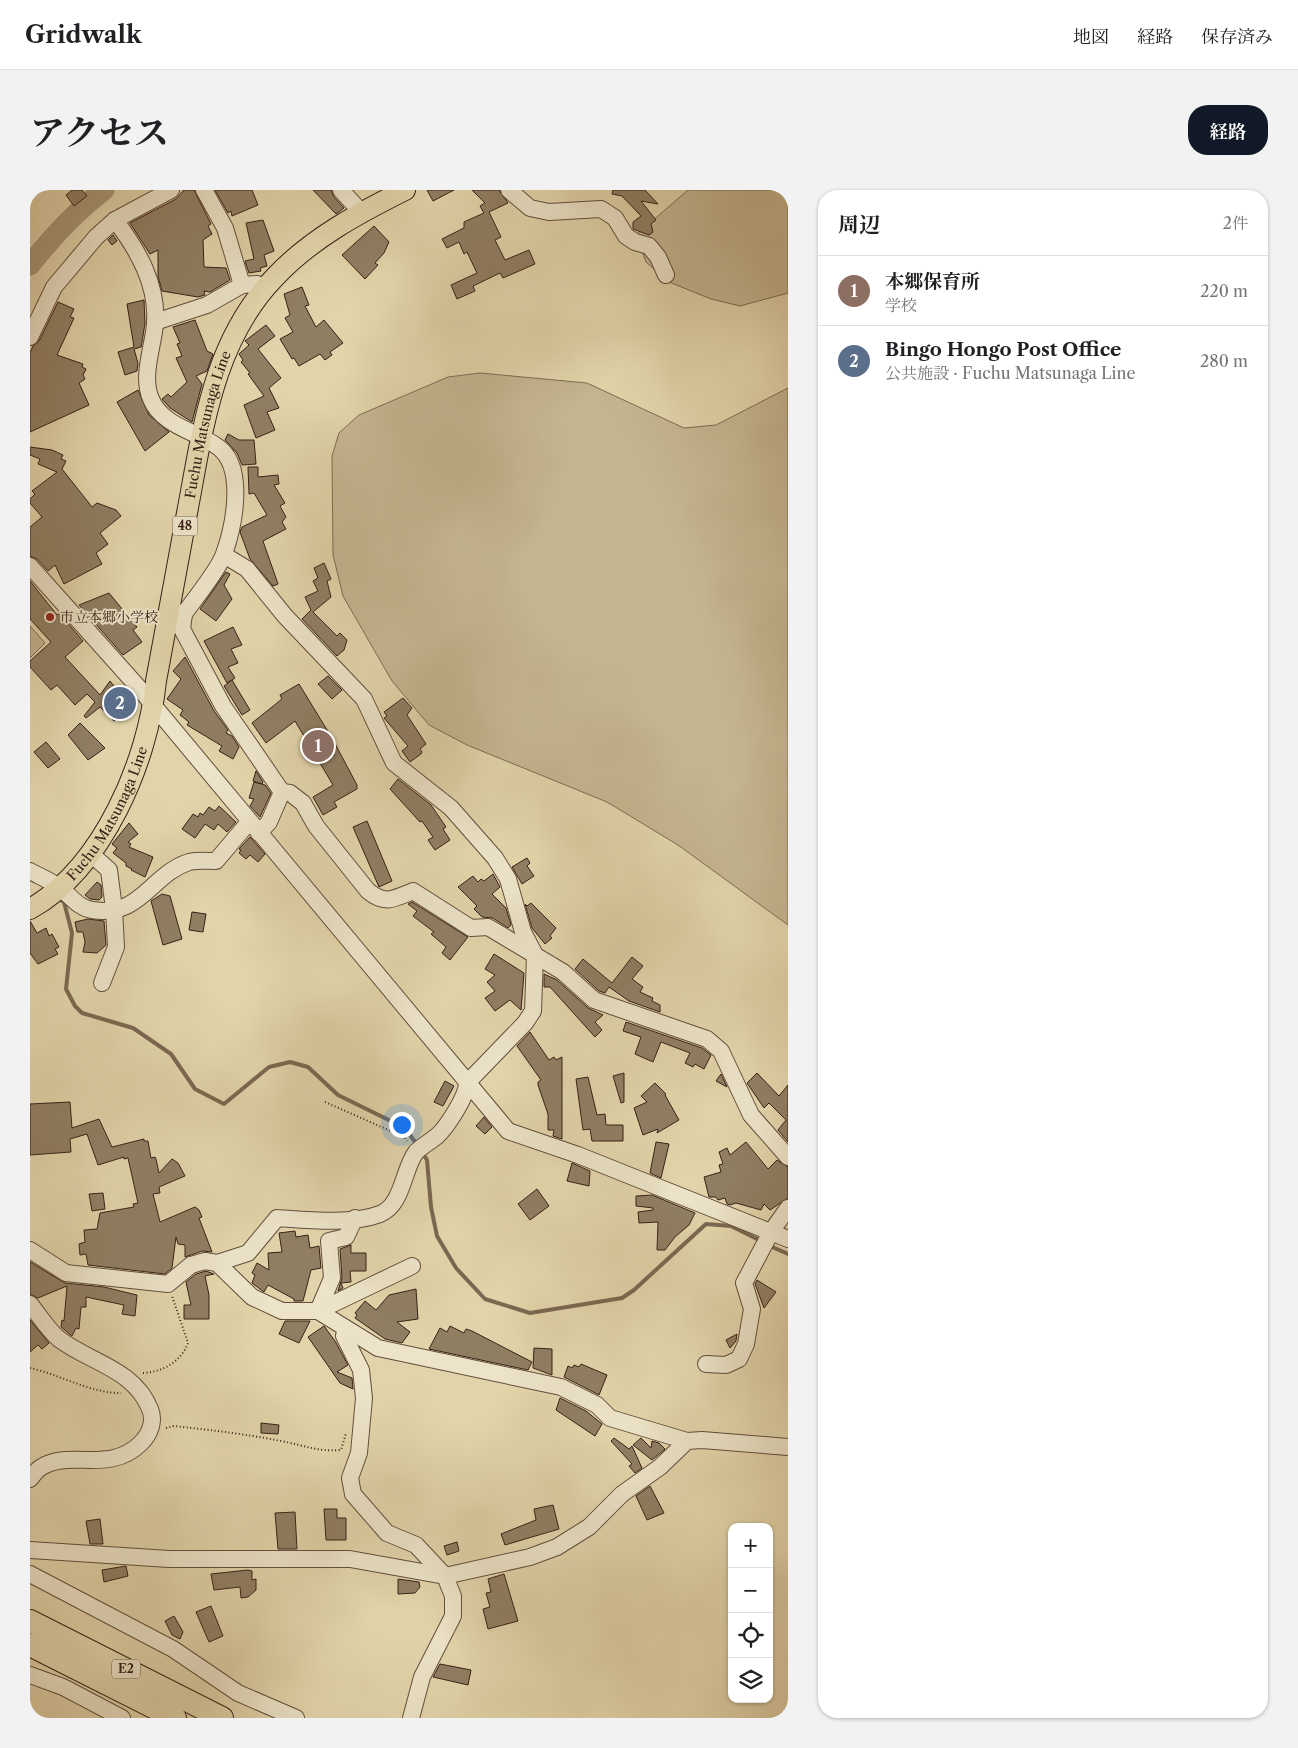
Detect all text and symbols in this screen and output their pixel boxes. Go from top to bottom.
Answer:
text: Gridwalk [25,20,142,49]
text: 地図 [1073,26,1109,48]
text: 経路 [1137,26,1173,48]
text: 保存済み [1201,26,1273,48]
button: 経路 [1188,105,1268,155]
text: アクセス [30,111,169,154]
text: 周辺 [838,212,880,237]
text: 2件 [1223,213,1248,233]
text: 本郷保育所 [885,270,980,293]
text: 1 [850,281,858,301]
text: 220 m [1200,281,1248,301]
text: 学校 [885,295,917,315]
text: Bingo Hongo Post Office [885,338,1121,361]
street label: Fuchu Matsunaga Line [181,348,235,500]
text: 2 [849,351,859,371]
text: 280 m [1200,351,1248,371]
text: 公共施設 · Fuchu Matsunaga Line [885,363,1135,383]
road number: 48 [172,516,198,536]
place label: 市立本郷小学校 [60,608,158,626]
marker: 市立本郷小学校 [44,611,56,623]
pin: 2 [104,684,136,722]
pin: 1 [302,727,334,765]
street label: Fuchu Matsunaga Line [63,744,151,884]
your location [389,1112,415,1138]
map controls [728,1523,773,1703]
button: + [728,1523,773,1568]
button: − [728,1568,773,1613]
button: locate [728,1613,773,1658]
button: layers [728,1658,773,1703]
road number: E2 [112,1660,140,1678]

